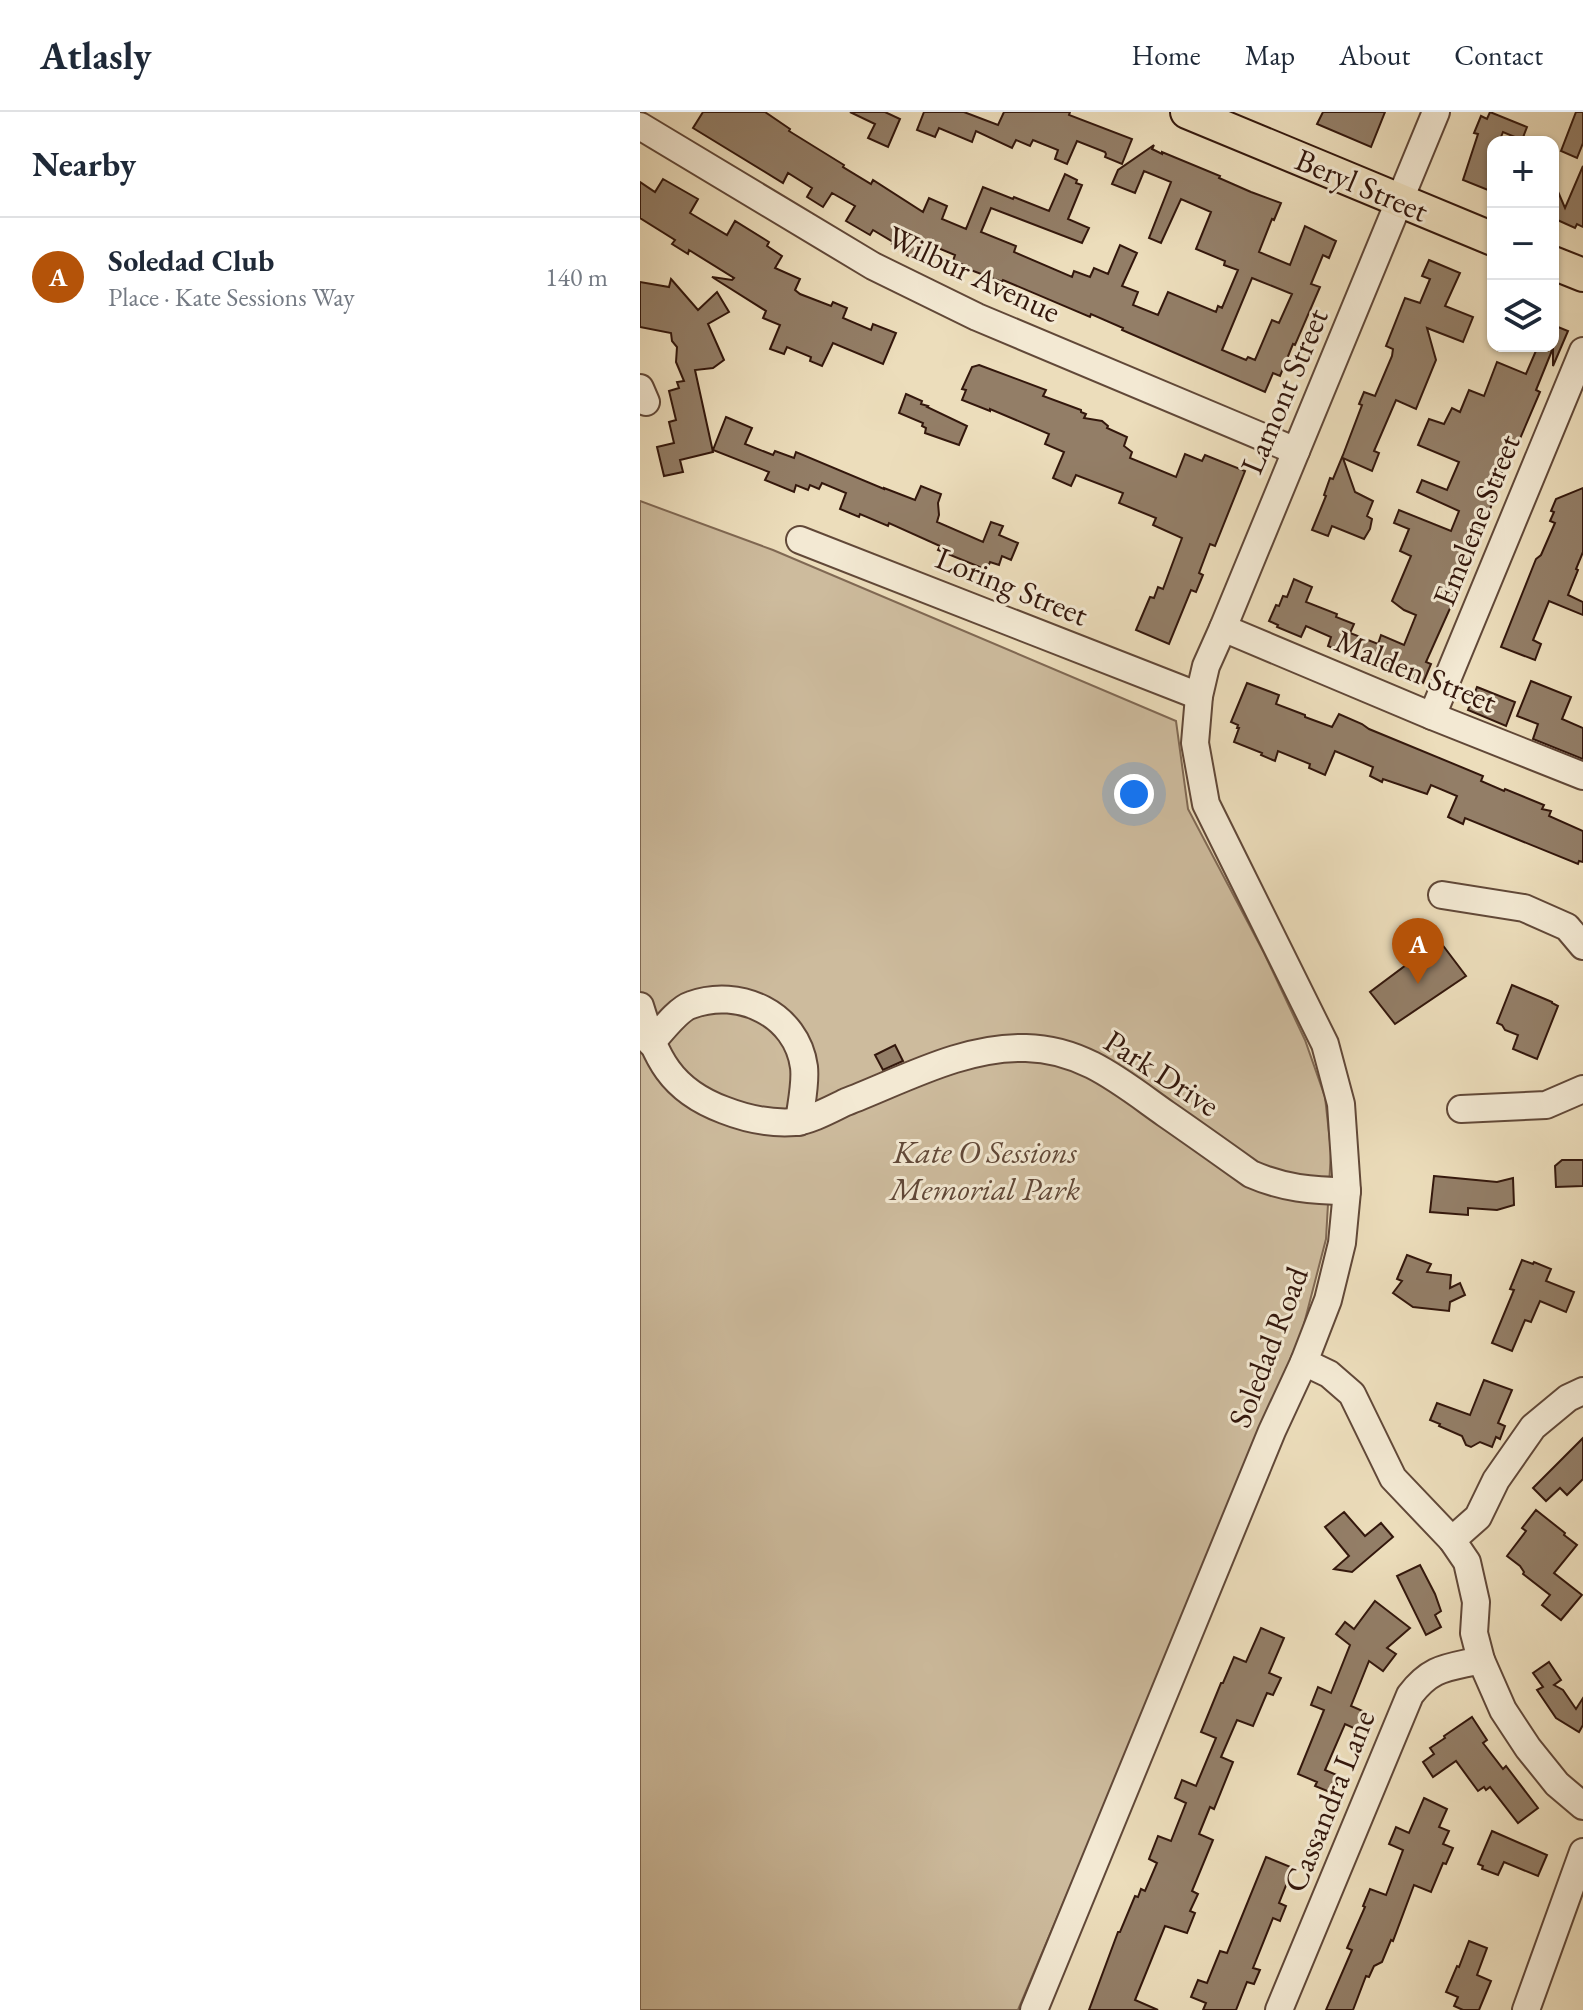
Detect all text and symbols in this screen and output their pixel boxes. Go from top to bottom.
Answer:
text: Atlasly [40,31,151,80]
text: Home [1131,37,1201,73]
text: Map [1245,37,1295,73]
text: About [1339,37,1410,73]
text: Contact [1454,37,1543,73]
map controls [1487,136,1559,352]
button: + [1487,136,1559,208]
street label: Beryl Street [1289,138,1435,232]
text: Nearby [32,142,136,186]
button: − [1487,208,1559,280]
street label: Wilbur Avenue [881,216,1067,332]
text: Soledad Club [108,241,274,280]
text: A [49,260,67,294]
text: 140 m [545,260,608,294]
text: Place · Kate Sessions Way [108,280,355,314]
button: layers [1487,280,1559,352]
street label: Lamont Street [1230,302,1338,480]
street label: Emelene Street [1423,428,1529,612]
street label: Loring Street [930,536,1094,636]
street label: Malden Street [1329,620,1503,722]
your location [1114,774,1154,814]
pin: A [1392,918,1444,984]
street label: Park Drive [1096,1020,1228,1126]
park label: Kate O Sessions Memorial Park [888,1131,1081,1210]
street label: Soledad Road [1218,1260,1318,1433]
street label: Cassandra Lane [1273,1704,1385,1898]

